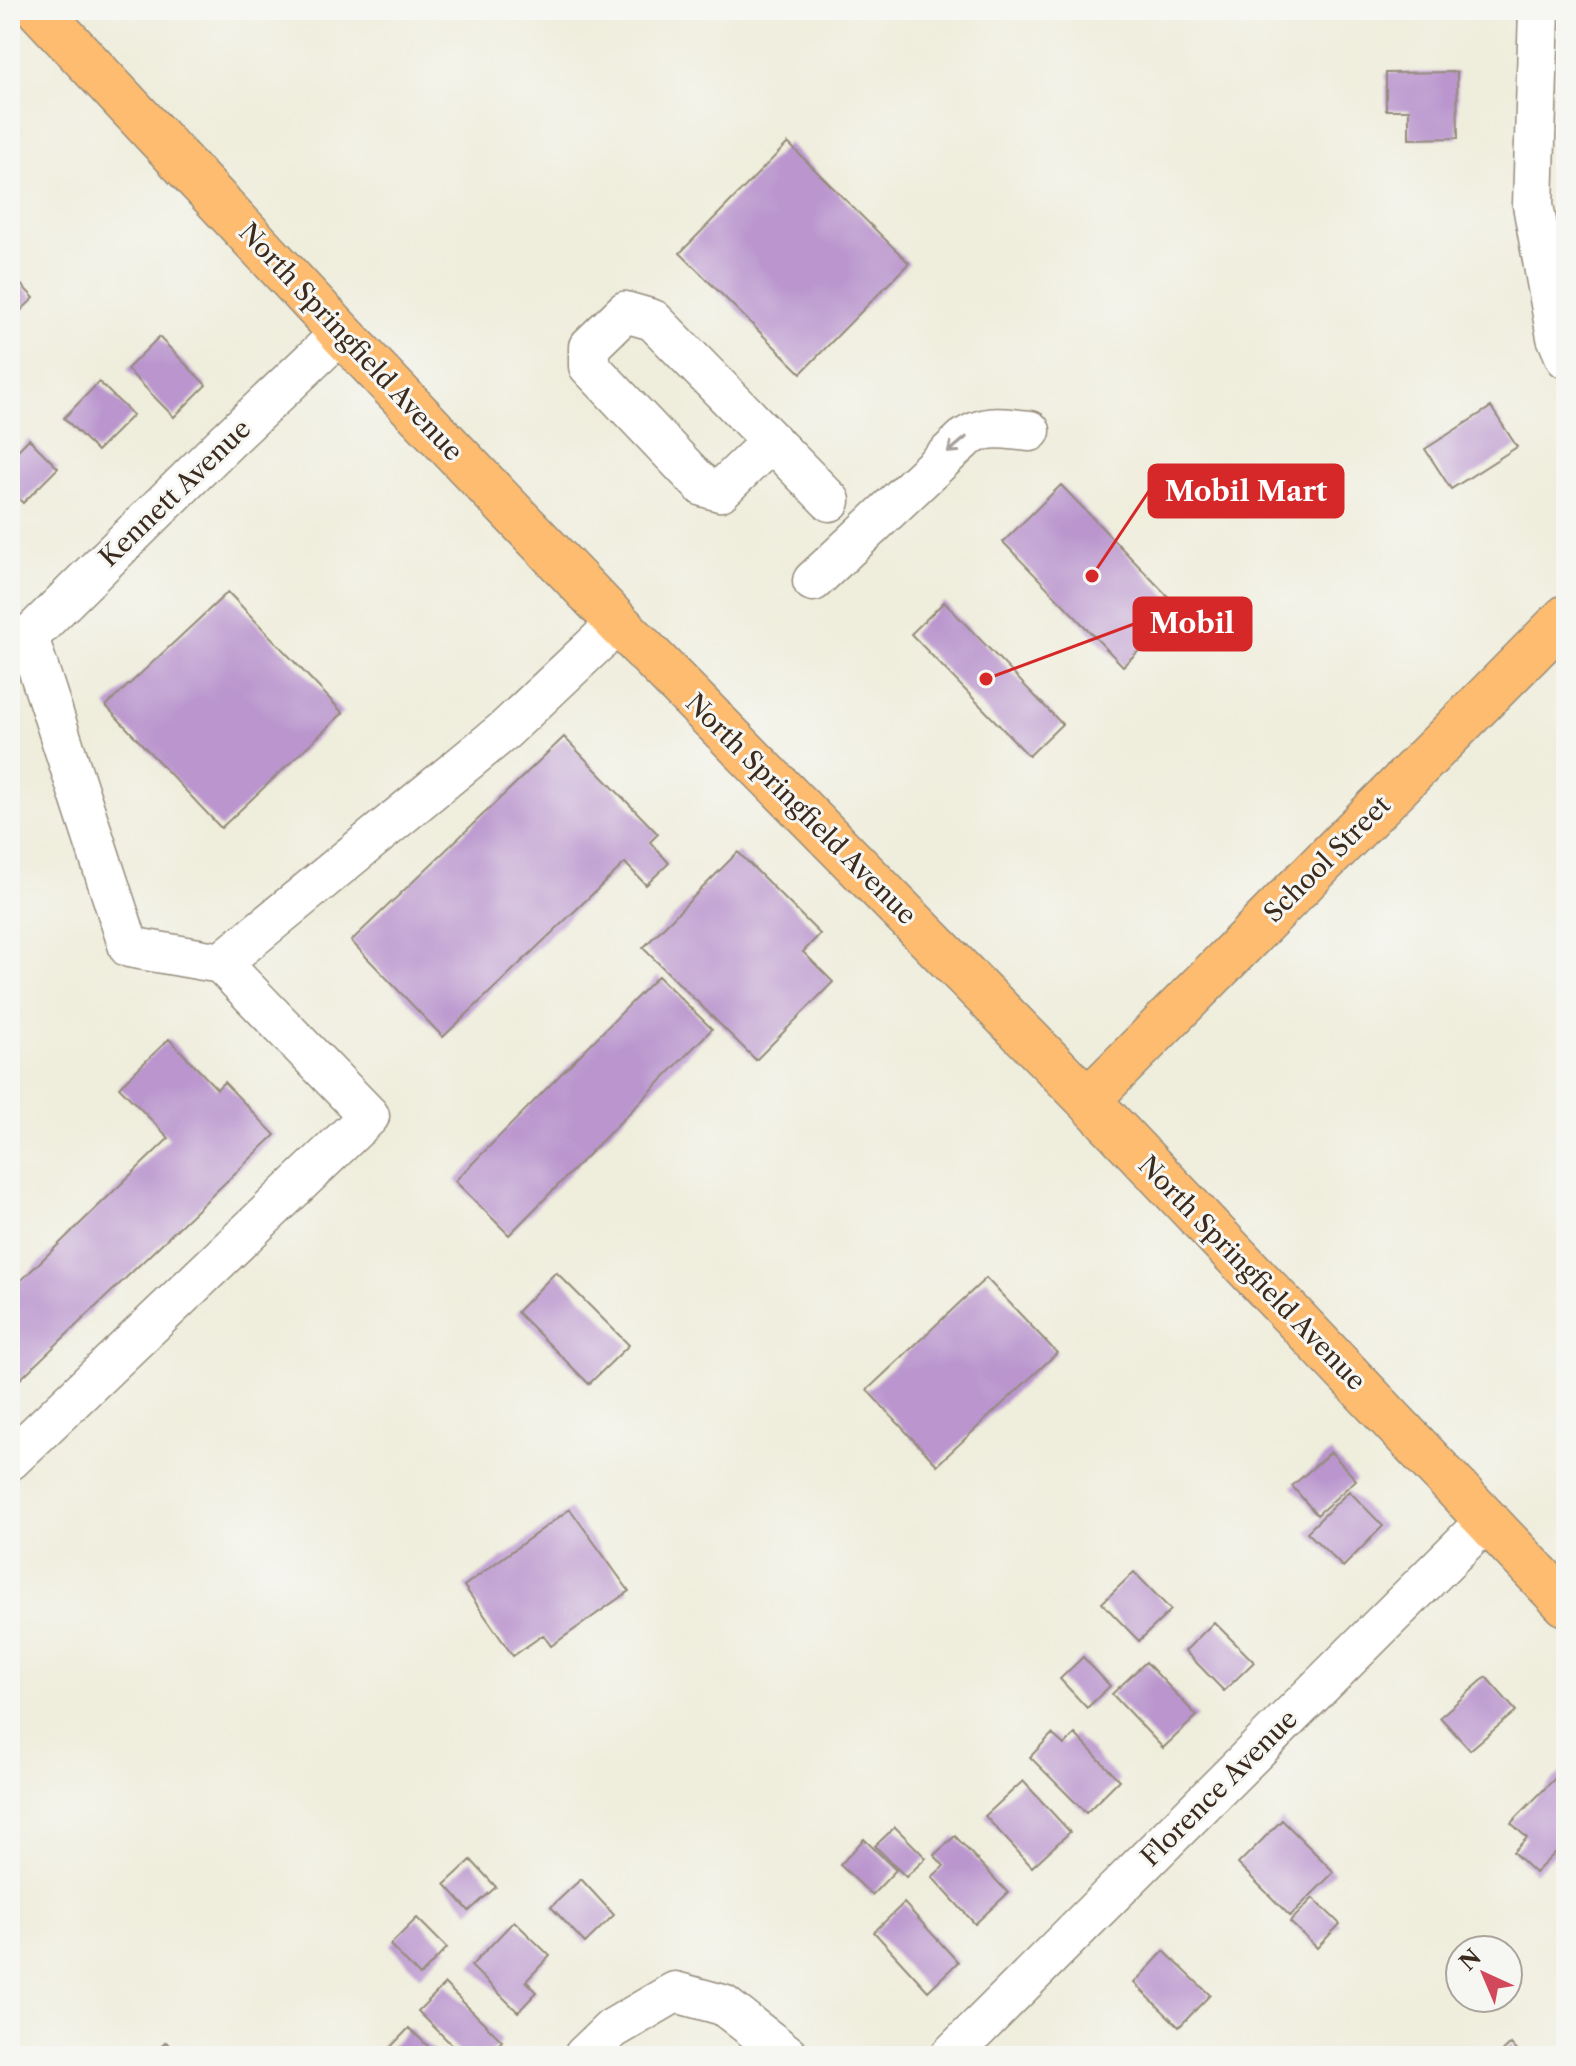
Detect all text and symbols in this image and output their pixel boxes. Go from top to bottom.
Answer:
street label: North Springfield Avenue [232,217,470,467]
street label: Kennett Avenue [93,413,257,573]
one-way arrow [948,436,968,454]
callout: Mobil Mart [1149,465,1343,517]
text: Mobil Mart [1165,474,1328,508]
callout: Mobil [1134,598,1251,650]
text: Mobil [1150,606,1235,640]
street label: North Springfield Avenue [679,687,923,931]
street label: School Street [1257,789,1397,929]
street label: North Springfield Avenue [1132,1149,1372,1397]
street label: Florence Avenue [1134,1703,1304,1873]
north arrow [1444,1934,1524,2014]
text: N [1454,1944,1487,1976]

